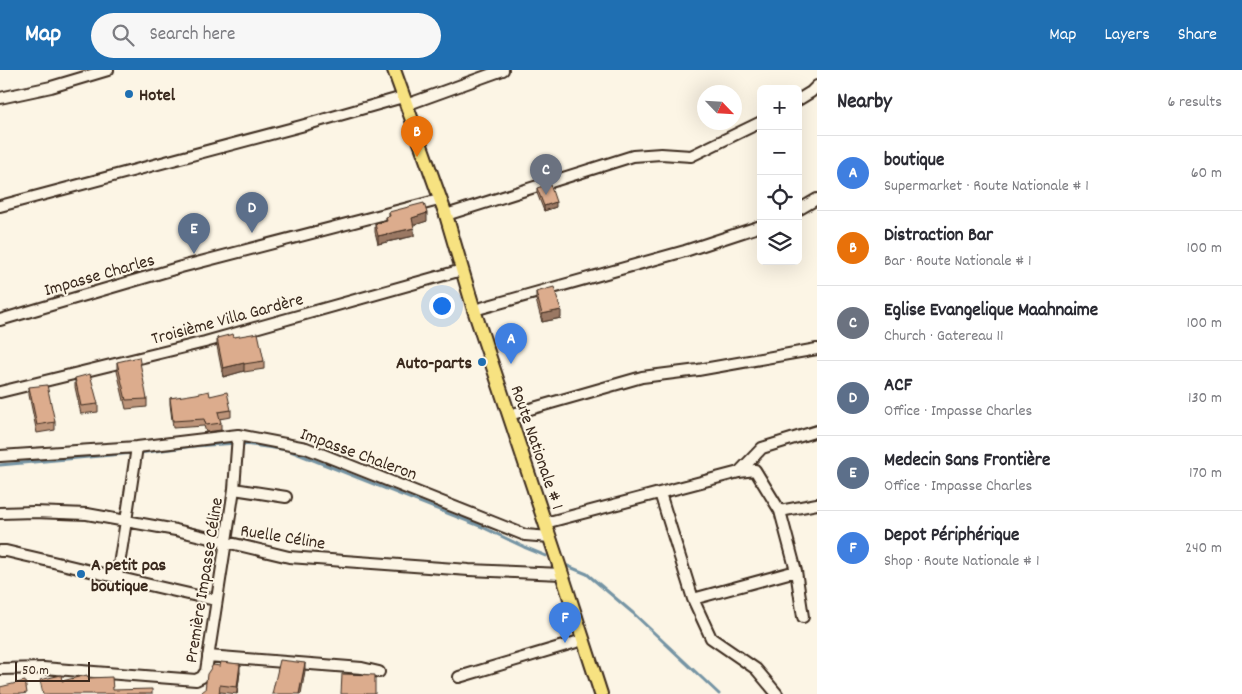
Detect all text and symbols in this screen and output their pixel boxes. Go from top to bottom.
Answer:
search box [91,13,441,58]
text: Map [25,18,61,52]
icon: search [109,21,137,49]
text: Search here [149,22,235,49]
text: Map [1049,23,1076,48]
text: Layers [1104,23,1150,48]
text: Share [1178,23,1217,48]
place label: Hotel [139,84,176,109]
north arrow [697,85,742,130]
map controls [757,85,802,265]
button: + [757,85,802,130]
marker: Hotel [123,88,135,100]
text: Nearby [837,88,892,118]
text: 6 results [1167,91,1222,114]
pin: B [401,116,433,157]
button: − [757,130,802,175]
text: boutique [884,148,944,175]
pin: C [530,154,562,195]
text: A [849,162,857,185]
text: 60 m [1191,162,1222,185]
button: locate [757,175,802,220]
text: Supermarket · Route Nationale # 1 [884,175,1089,198]
pin: D [236,192,268,233]
pin: E [178,213,210,254]
button: layers [757,220,802,265]
text: Distraction Bar [884,223,993,250]
text: B [849,237,857,260]
text: 100 m [1186,237,1222,260]
street label: Impasse Charles [41,249,158,304]
text: Bar · Route Nationale # 1 [884,250,1032,273]
street label: Troisième Villa Gardère [149,288,306,353]
your location [429,293,455,319]
text: Eglise Evangelique Maahnaime [884,298,1098,325]
text: C [849,312,857,335]
text: 100 m [1186,312,1222,335]
pin: A [495,323,527,364]
text: Church · Gatereau 11 [884,325,1003,348]
place label: Auto-parts [396,352,472,377]
marker: Auto-parts [476,356,488,368]
text: ACF [884,373,912,400]
street label: Route Nationale # 1 [503,382,569,513]
text: D [849,387,857,410]
text: 130 m [1188,387,1222,410]
text: Office · Impasse Charles [884,400,1032,423]
street label: Impasse Chaleron [296,423,420,488]
text: Medecin Sans Frontière [884,448,1050,475]
text: E [849,462,857,485]
text: 170 m [1189,462,1222,485]
text: Office · Impasse Charles [884,475,1032,498]
street label: Première Impasse Céline [180,496,231,665]
street label: Ruelle Céline [238,519,327,558]
text: Depot Périphérique [884,523,1019,550]
text: F [849,537,857,560]
text: 240 m [1185,537,1222,560]
text: Shop · Route Nationale # 1 [884,550,1039,573]
place label: A petit pas boutique [91,554,167,600]
marker: A petit pas boutique [75,568,87,580]
pin: F [549,602,581,643]
scale bar [15,659,90,682]
text: 50 m [22,661,49,681]

